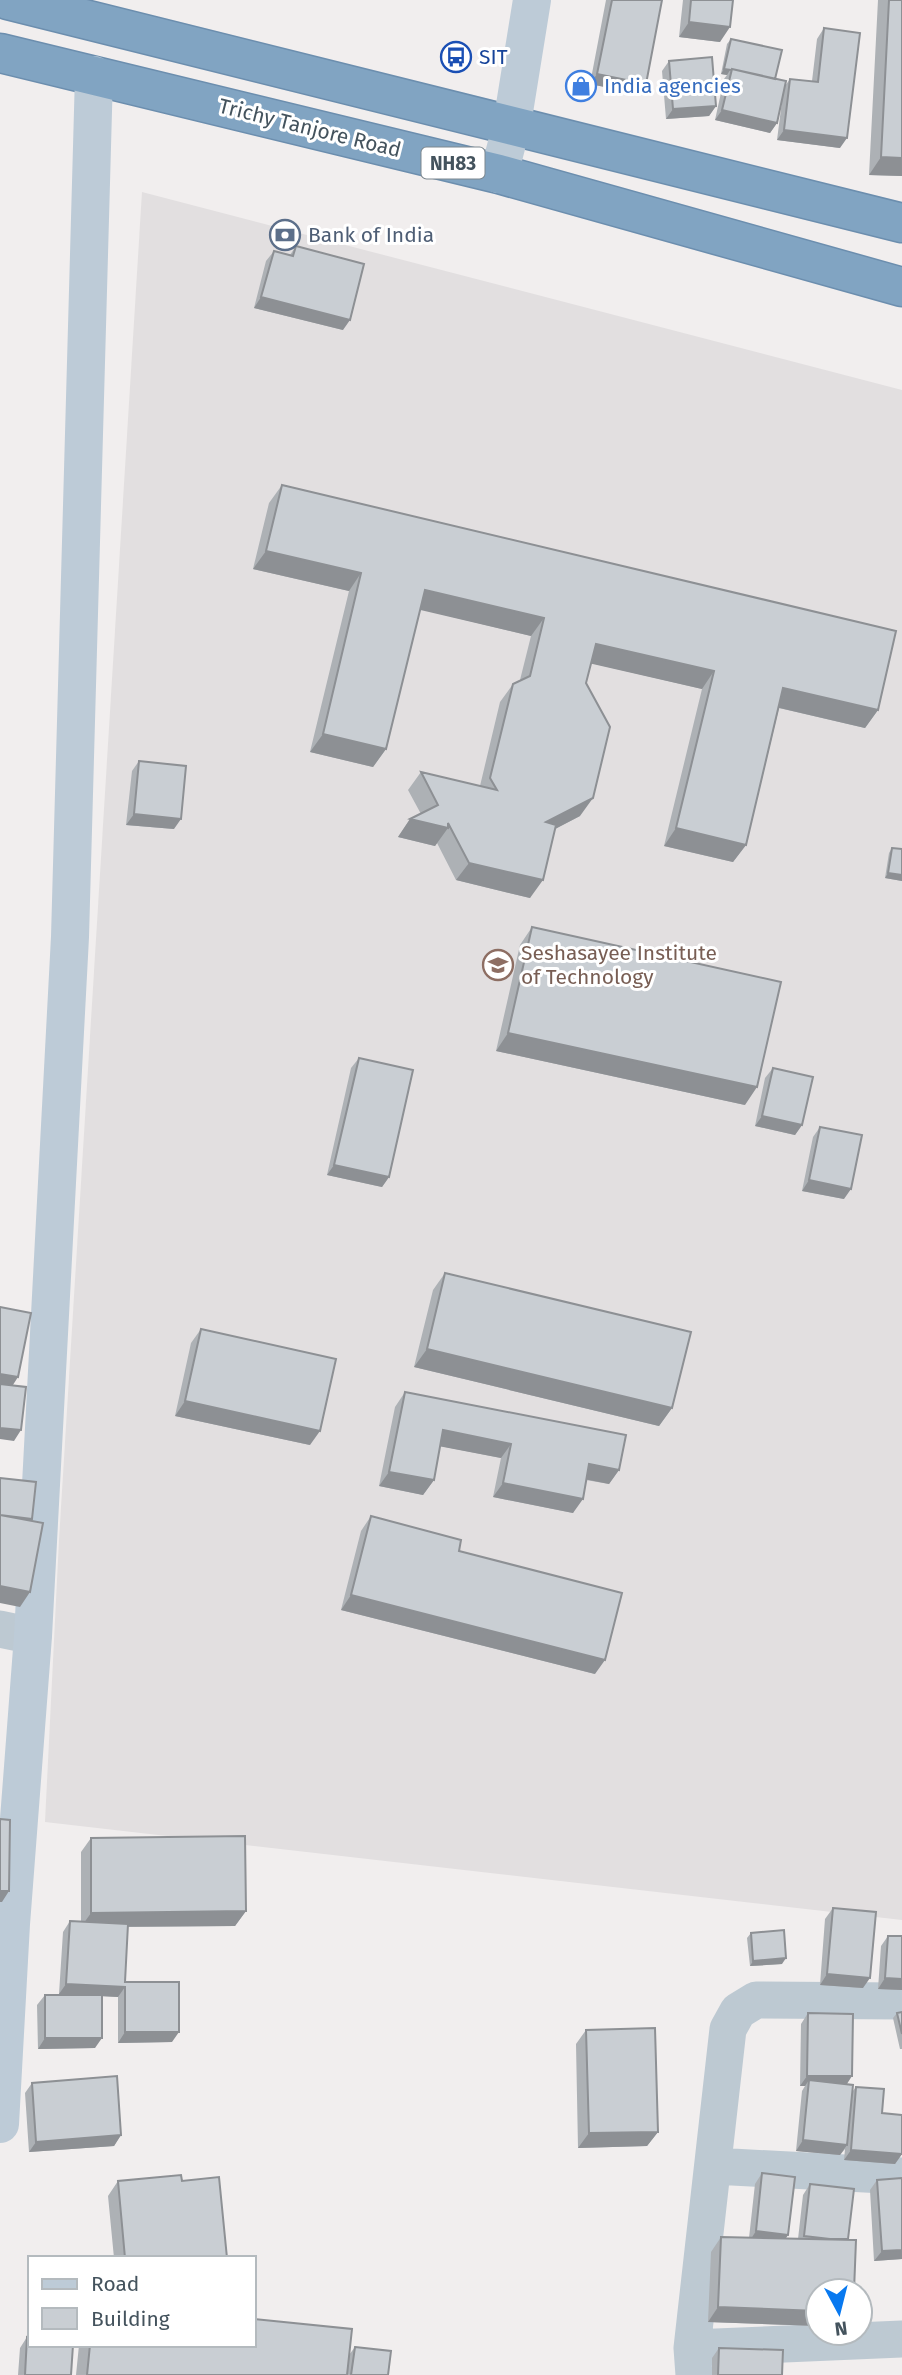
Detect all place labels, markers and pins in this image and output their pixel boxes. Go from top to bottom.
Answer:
bus stop icon: SIT [439,40,473,74]
place label: SIT [479,44,508,70]
shop icon: India agencies [564,69,598,103]
place label: India agencies [604,73,741,99]
bank icon: Bank of India [268,218,302,252]
place label: Bank of India [308,222,434,248]
place label: Seshasayee Institute of Technology [521,940,717,990]
school or university icon: Seshasayee Institute of Technology [481,948,515,982]

